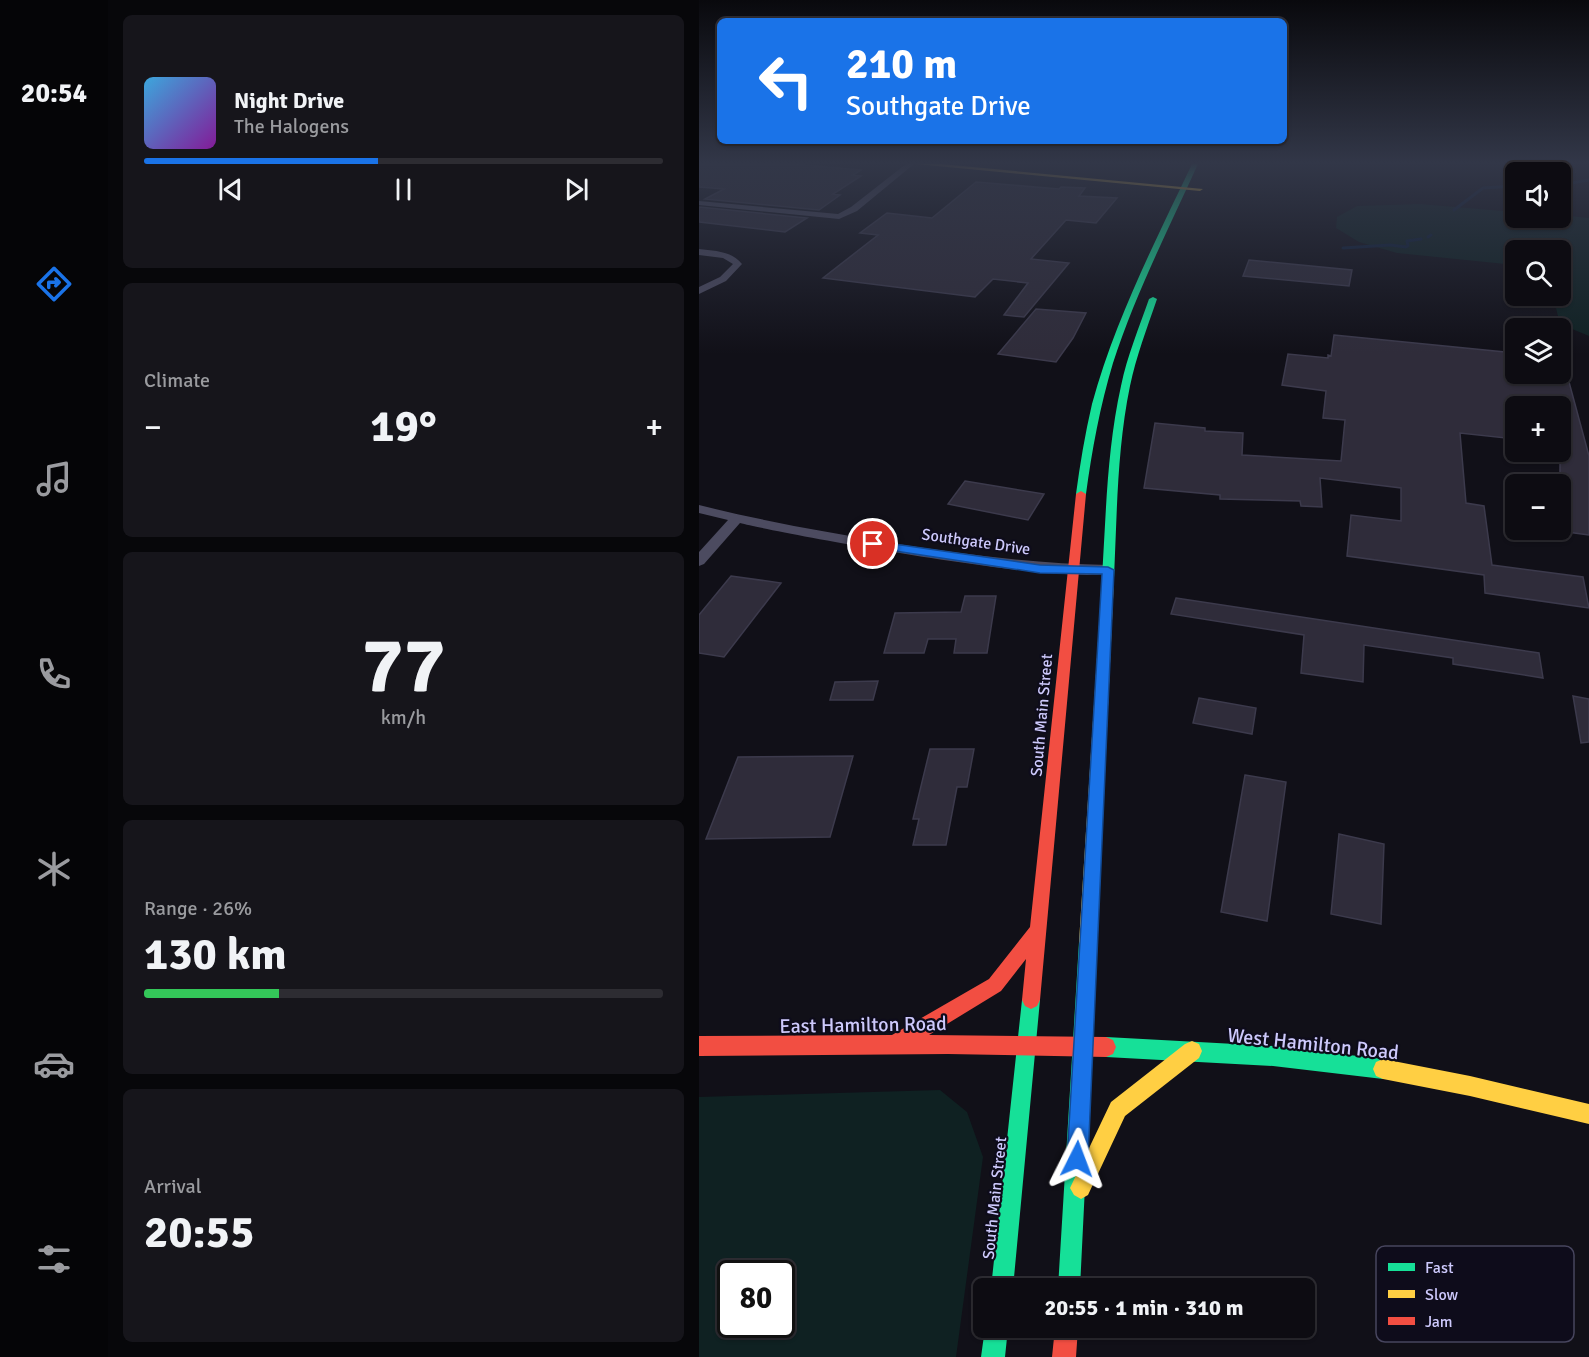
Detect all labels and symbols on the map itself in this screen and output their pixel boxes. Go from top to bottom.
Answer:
pin [847,518,898,569]
street label: Southgate Drive [920,524,1032,560]
street label: South Main Street [1027,652,1057,777]
street label: East Hamilton Road [779,1011,947,1039]
street label: West Hamilton Road [1226,1023,1400,1065]
position arrow [1045,1127,1109,1191]
street label: South Main Street [979,1135,1011,1260]
legend [1376,1246,1574,1342]
text: Fast [1425,1258,1454,1278]
speed limit sign: 80 [717,1260,795,1338]
text: Slow [1425,1285,1459,1305]
text: Jam [1425,1312,1453,1332]

